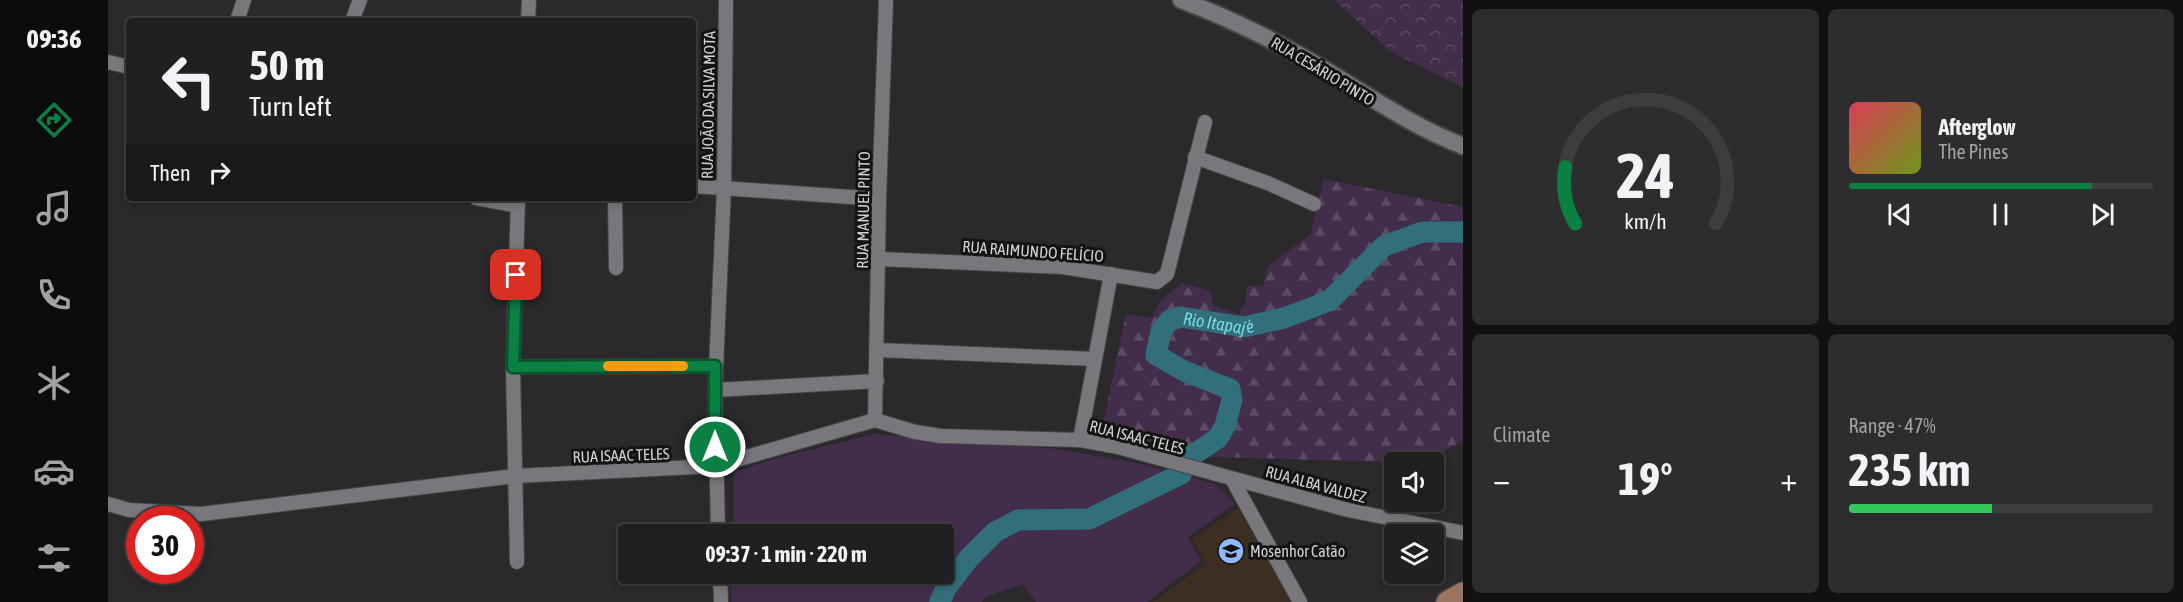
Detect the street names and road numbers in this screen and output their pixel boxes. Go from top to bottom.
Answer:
street label: RUA JOÃO DA SILVA MOTA [698,31,718,179]
street label: RUA CESÁRIO PINTO [1268,33,1378,109]
street label: RUA MANUEL PINTO [853,151,873,269]
street label: RUA RAIMUNDO FELÍCIO [962,237,1104,265]
street label: RUA ISAAC TELES [1088,417,1186,458]
street label: RUA ISAAC TELES [572,444,670,466]
street label: RUA ALBA VALDEZ [1264,462,1368,506]

